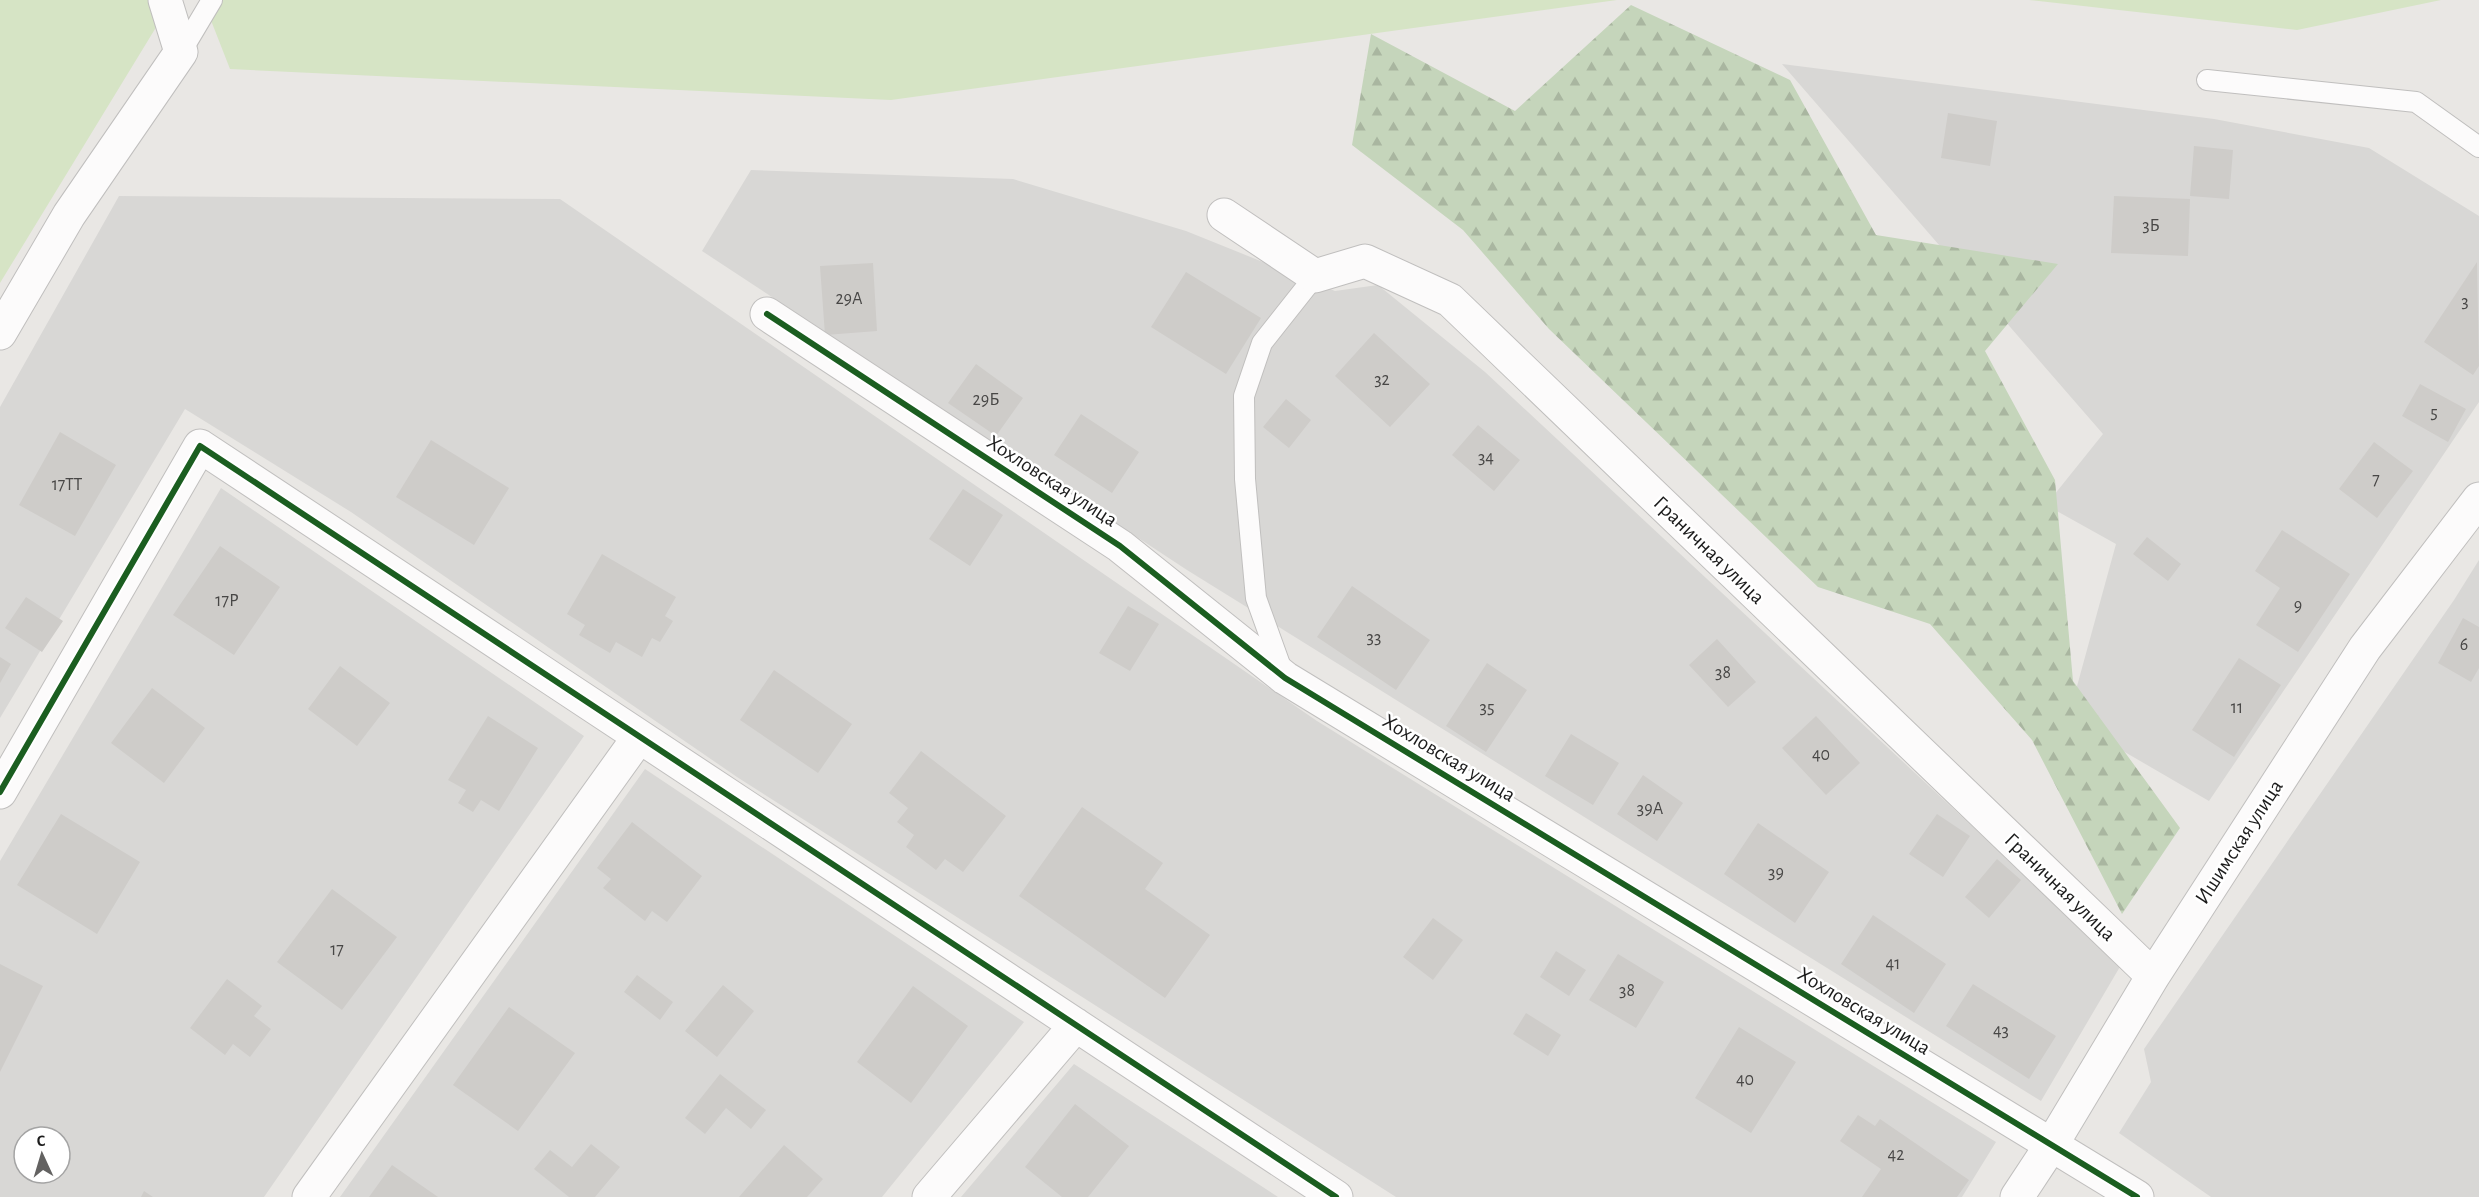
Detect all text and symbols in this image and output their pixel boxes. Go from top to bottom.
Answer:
house number: 3Б [2142,217,2160,235]
house number: 29А [835,290,863,308]
house number: 3 [2461,293,2469,311]
house number: 32 [1374,371,1390,389]
house number: 29Б [973,391,999,409]
house number: 5 [2430,404,2438,422]
street label: Хохловская улица [983,431,1121,531]
house number: 34 [1478,449,1494,467]
house number: 7 [2372,471,2380,489]
house number: 17ТТ [52,476,83,494]
street label: Граничная улица [1650,492,1769,608]
house number: 17Р [215,592,239,610]
house number: 9 [2294,597,2302,615]
house number: 33 [1367,629,1381,647]
house number: 6 [2460,636,2468,654]
house number: 38 [1715,664,1731,682]
house number: 35 [1480,699,1494,717]
house number: 11 [2231,699,2243,717]
street label: Хохловская улица [1379,710,1519,806]
house number: 40 [1812,746,1830,764]
street label: Ишимская улица [2191,776,2287,908]
house number: 39А [1637,800,1664,818]
street label: Граничная улица [2001,829,2120,945]
house number: 39 [1768,864,1784,882]
house number: 17 [330,941,344,959]
house number: 41 [1886,955,1900,973]
street label: Хохловская улица [1794,963,1934,1059]
house number: 38 [1619,982,1635,1000]
house number: 43 [1993,1022,2009,1040]
house number: 40 [1736,1071,1754,1089]
north arrow [12,1125,72,1185]
text: С [36,1133,46,1149]
house number: 42 [1888,1146,1904,1164]

